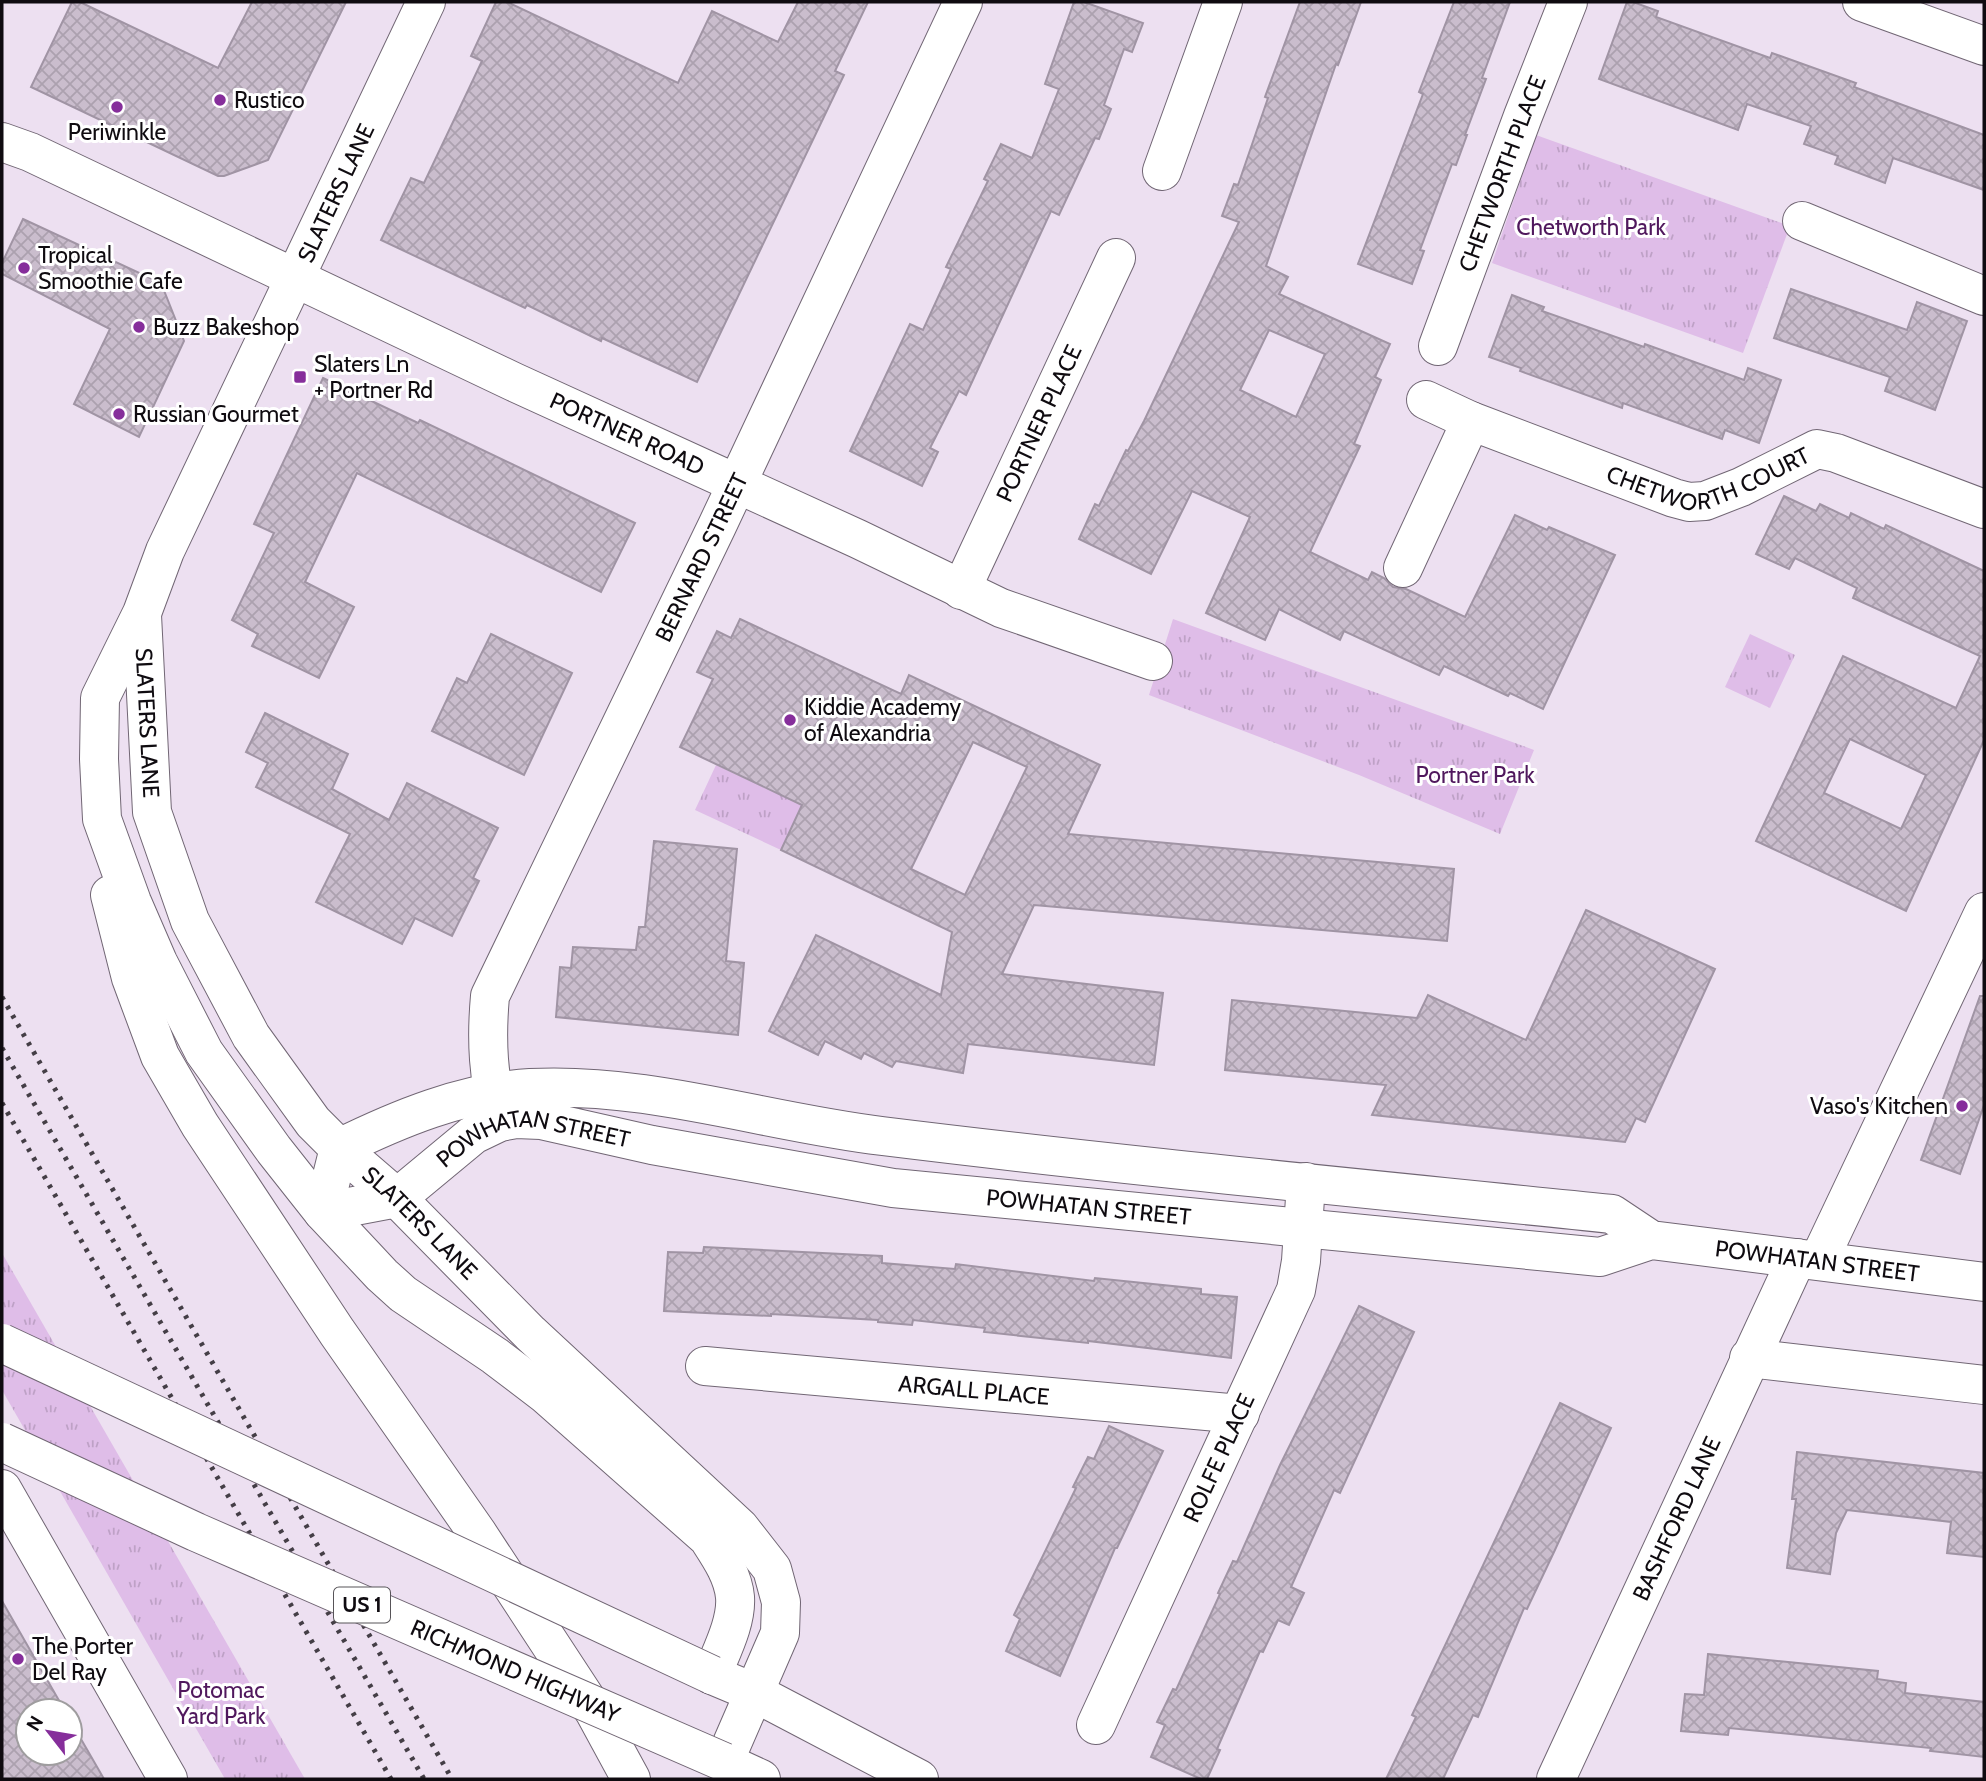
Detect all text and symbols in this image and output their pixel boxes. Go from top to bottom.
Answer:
street label: CHETWORTH PLACE [1453,71,1552,276]
place label: Rustico [234,86,305,114]
marker: Rustico [212,92,228,108]
marker: Periwinkle [109,99,125,115]
place label: Periwinkle [68,118,167,146]
street label: SLATERS LANE [292,119,380,267]
park label: Chetworth Park [1516,213,1666,241]
place label: Tropical Smoothie Cafe [38,241,183,295]
marker: Tropical Smoothie Cafe [16,260,32,276]
place label: Buzz Bakeshop [153,313,299,341]
marker: Buzz Bakeshop [131,319,147,335]
street label: PORTNER PLACE [990,340,1088,506]
place label: Slaters Ln + Portner Rd [314,350,433,404]
marker: Slaters Ln + Portner Rd [292,369,308,385]
street label: PORTNER ROAD [545,386,709,481]
place label: Russian Gourmet [133,400,299,428]
marker: Russian Gourmet [111,406,127,422]
street label: CHETWORTH COURT [1603,441,1814,518]
street label: BERNARD STREET [649,469,754,646]
street label: SLATERS LANE [130,647,165,799]
place label: Kiddie Academy of Alexandria [804,693,962,747]
marker: Kiddie Academy of Alexandria [782,712,798,728]
park label: Portner Park [1415,761,1535,789]
place label: Vaso's Kitchen [1810,1092,1948,1120]
marker: Vaso's Kitchen [1954,1098,1970,1114]
street label: POWHATAN STREET [431,1104,633,1173]
street label: SLATERS LANE [357,1160,483,1285]
street label: POWHATAN STREET [985,1183,1192,1231]
street label: POWHATAN STREET [1713,1234,1921,1288]
street label: ARGALL PLACE [897,1369,1051,1411]
street label: ROLFE PLACE [1177,1389,1260,1527]
street label: BASHFORD LANE [1626,1432,1726,1605]
road number: US 1 [334,1588,390,1622]
street label: RICHMOND HIGHWAY [406,1613,625,1729]
place label: The Porter Del Ray [32,1632,134,1686]
marker: The Porter Del Ray [10,1651,26,1667]
park label: Potomac Yard Park [176,1676,266,1730]
north arrow [14,1697,84,1767]
text: N [22,1712,48,1735]

